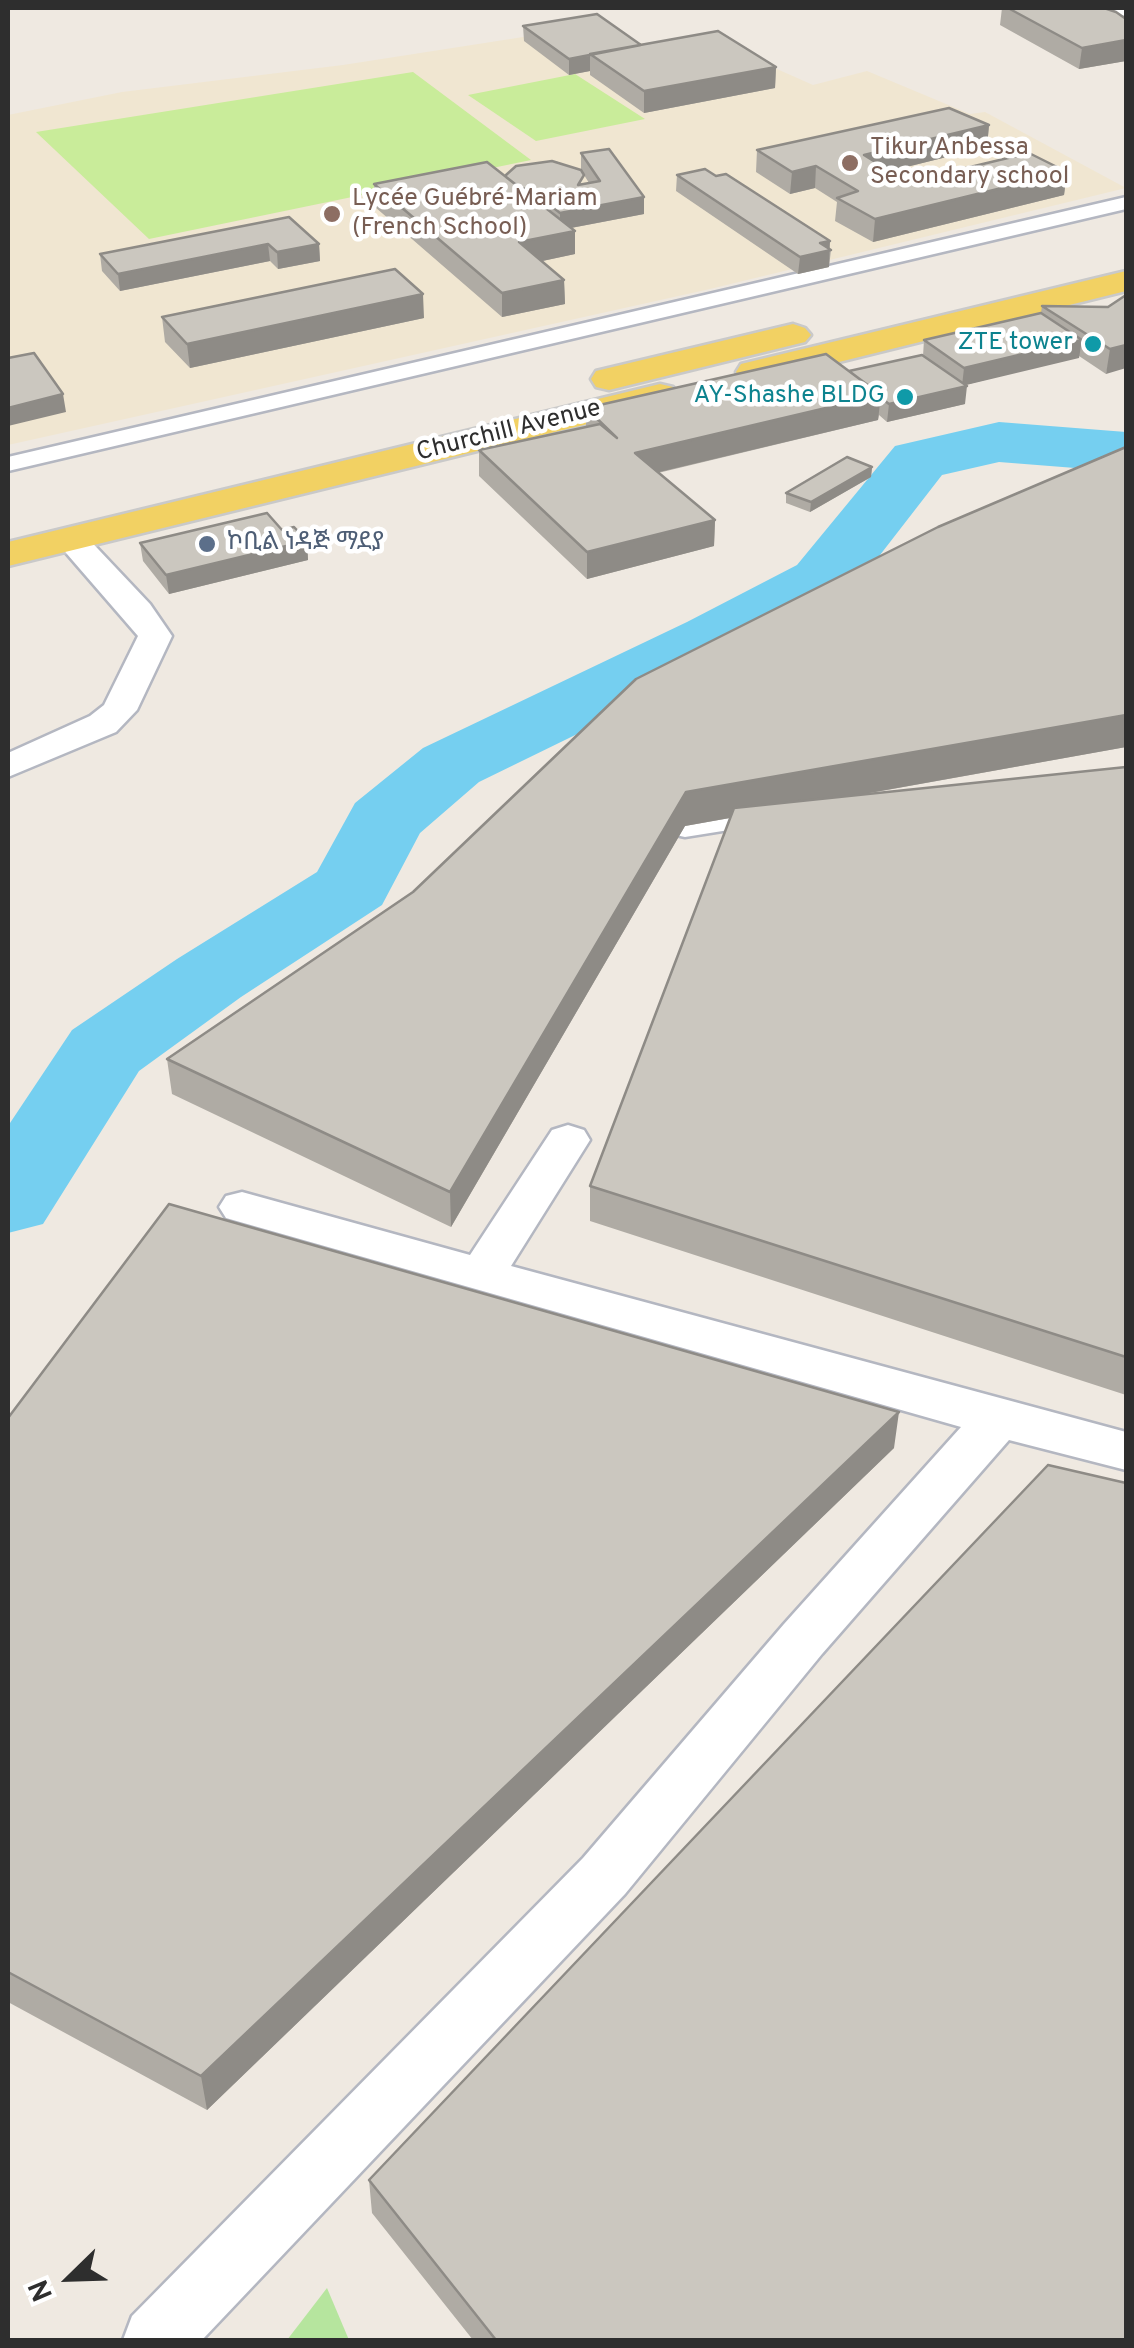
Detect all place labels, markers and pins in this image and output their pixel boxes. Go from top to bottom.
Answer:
place label: Tikur Anbessa Secondary school [870,134,1069,193]
marker: Tikur Anbessa Secondary school [839,152,861,174]
place label: Lycée Guébré-Mariam (French School) [352,185,598,244]
marker: Lycée Guébré-Mariam (French School) [321,203,343,225]
place label: ZTE tower [957,329,1073,359]
marker: ZTE tower [1082,333,1104,355]
place label: AY-Shashe BLDG [694,382,885,412]
marker: AY-Shashe BLDG [894,386,916,408]
place label: ኮቢል ነዳጅ ማደያ [227,529,384,559]
marker: ኮቢል ነዳጅ ማደያ [196,533,218,555]

